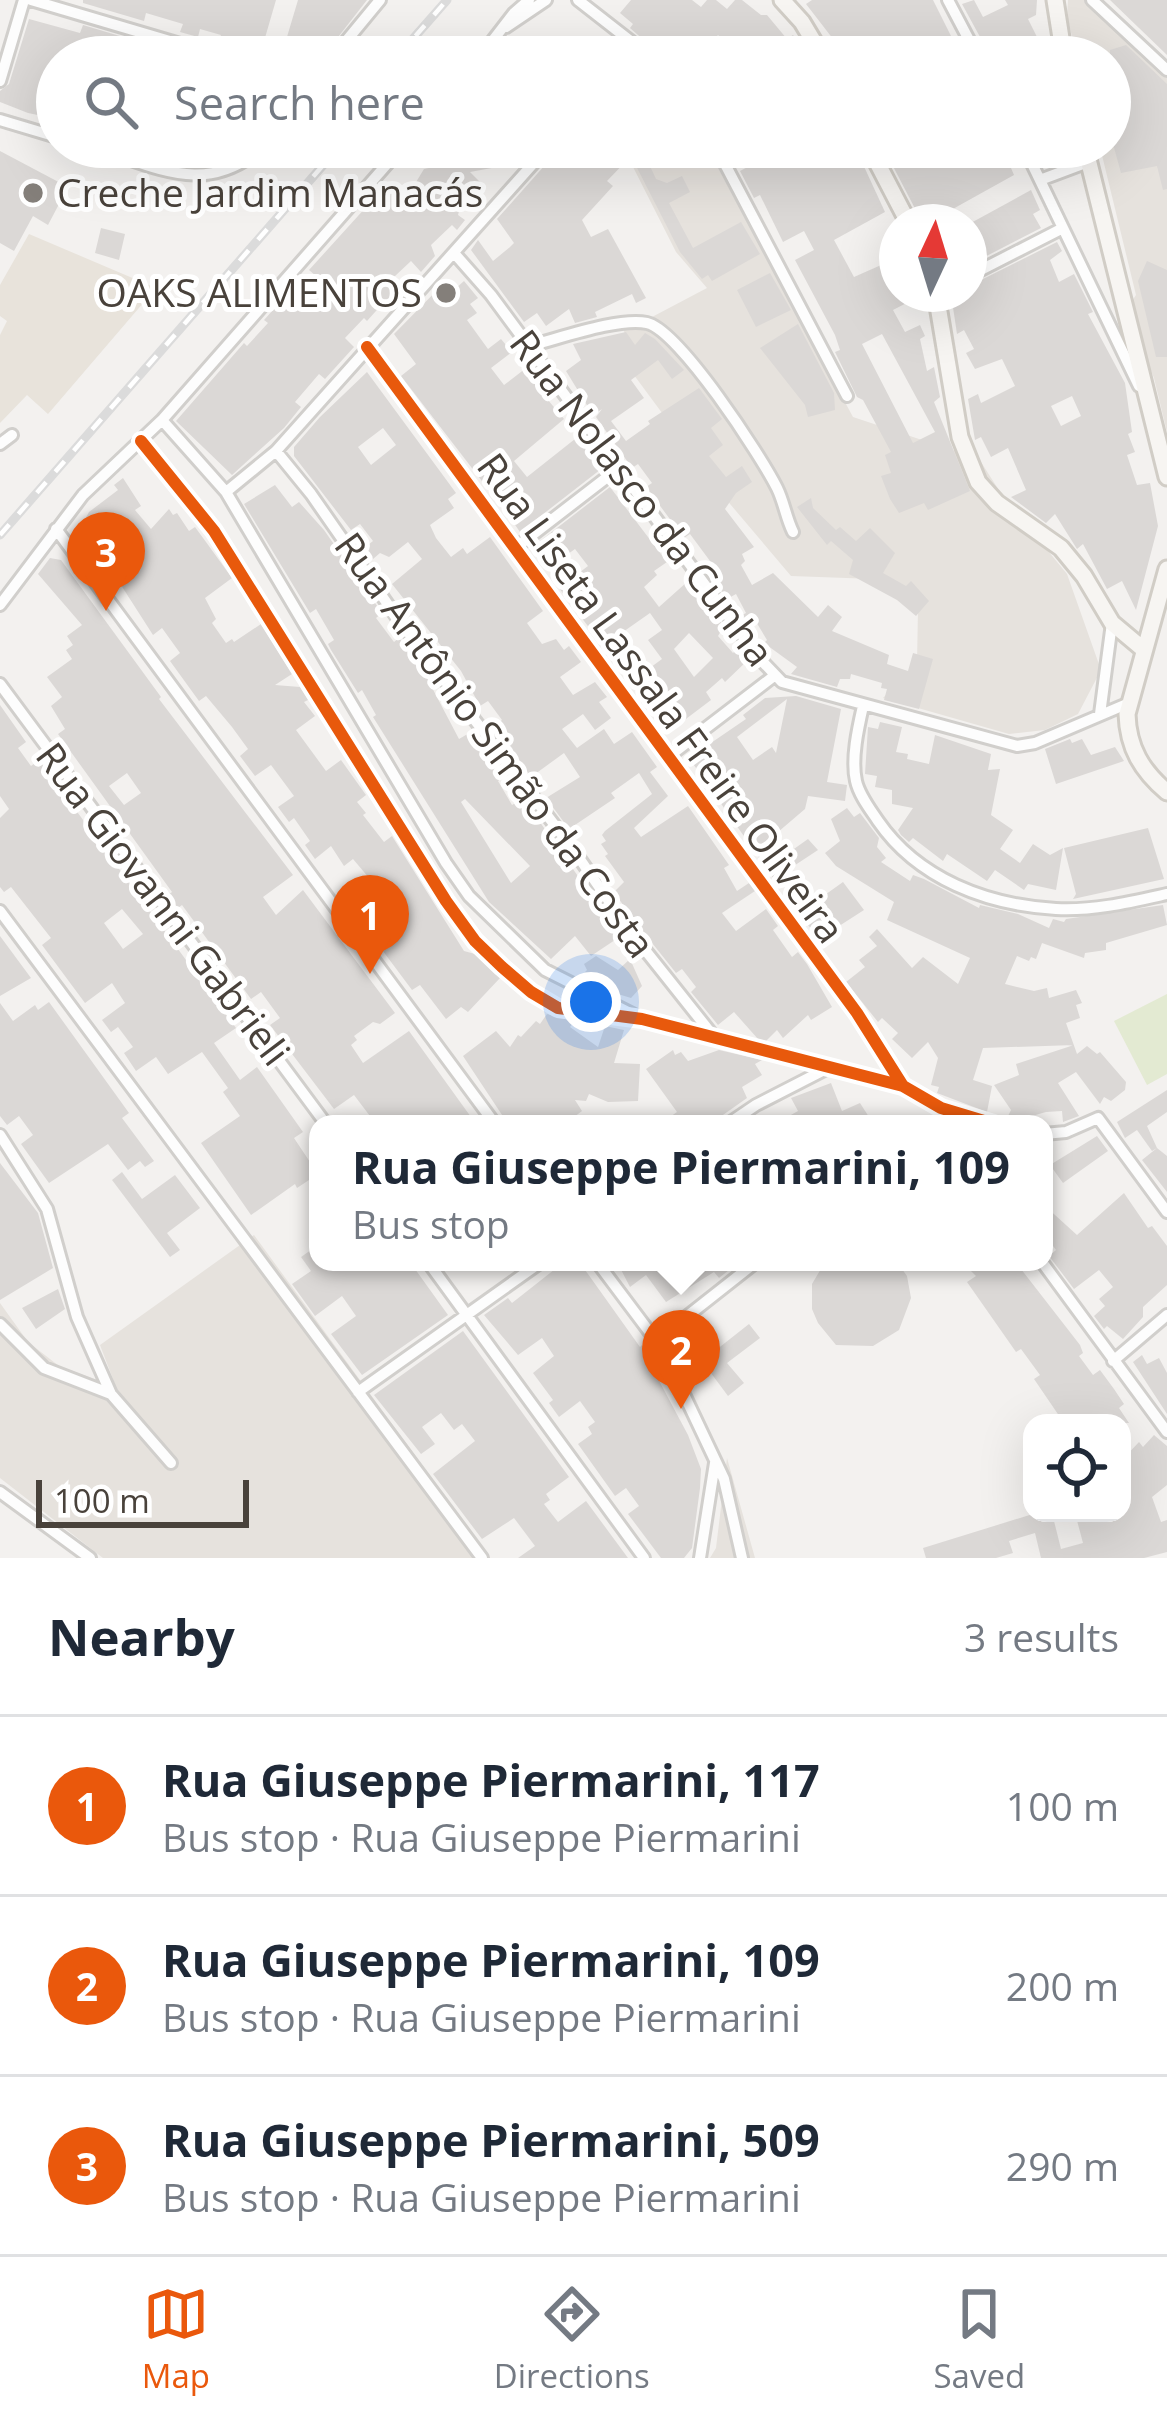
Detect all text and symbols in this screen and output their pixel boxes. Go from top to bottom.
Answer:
search box [36,36,1131,168]
icon: search [78,69,144,135]
text: Search here [174,72,425,133]
place label: Creche Jardim Manacás [57,165,483,218]
marker: Creche Jardim Manacás [20,180,46,206]
north arrow [879,204,987,312]
place label: OAKS ALIMENTOS [96,265,422,318]
marker: OAKS ALIMENTOS [433,280,459,306]
street label: Rua Nolasco da Cunha [499,318,787,676]
street label: Rua Liseta Lassala Freire Oliveira [466,442,858,953]
pin: 3 [67,512,145,611]
street label: Rua Antônio Simão da Costa [324,521,669,967]
street label: Rua Giovanni Gabrieli [25,731,303,1075]
pin: 1 [331,875,409,974]
your location [561,972,621,1032]
popup [309,1115,1053,1271]
text: Rua Giuseppe Piermarini, 109 [352,1136,1010,1197]
text: Bus stop [352,1197,510,1250]
pin: 2 [642,1310,720,1409]
map controls [1023,1414,1131,1522]
button: locate [1023,1414,1131,1522]
scale bar [36,1474,249,1527]
text: 100 m [54,1478,150,1523]
text: Nearby [48,1601,235,1671]
text: 3 results [964,1610,1119,1663]
text: Rua Giuseppe Piermarini, 117 [162,1749,820,1810]
text: 1 [76,1779,98,1832]
text: 100 m [1006,1779,1119,1832]
text: Bus stop · Rua Giuseppe Piermarini [162,1810,801,1863]
text: Rua Giuseppe Piermarini, 109 [162,1929,820,1990]
text: 2 [76,1959,98,2012]
text: 200 m [1006,1959,1119,2012]
text: Bus stop · Rua Giuseppe Piermarini [162,1990,801,2043]
text: Rua Giuseppe Piermarini, 509 [162,2109,820,2170]
text: 3 [76,2139,98,2192]
text: 290 m [1006,2139,1119,2192]
text: Bus stop · Rua Giuseppe Piermarini [162,2170,801,2223]
tab: Map [142,2281,210,2398]
tab: Directions [494,2281,650,2398]
tab: Saved [933,2281,1025,2398]

